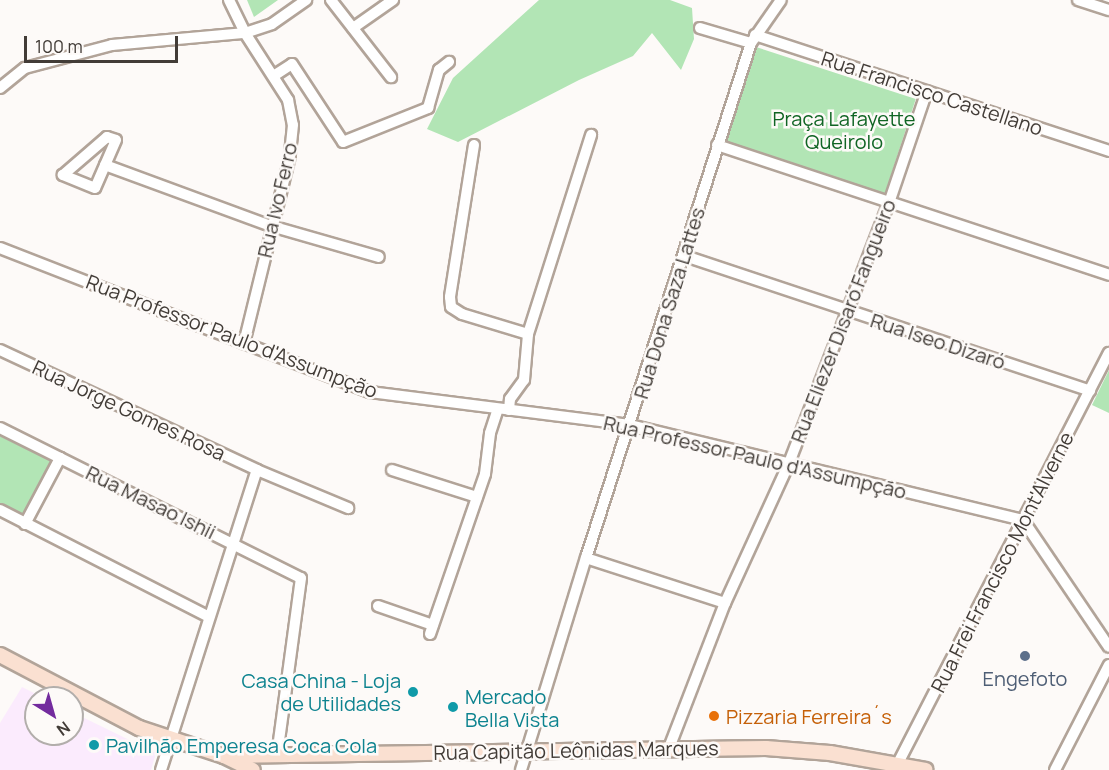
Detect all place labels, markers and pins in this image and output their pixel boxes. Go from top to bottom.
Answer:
marker: Engefoto [1018,649,1032,663]
place label: Engefoto [983,666,1067,690]
place label: Casa China - Loja de Utilidades [242,668,401,715]
place label: Mercado Bella Vista [465,684,559,731]
marker: Casa China - Loja de Utilidades [406,685,420,699]
marker: Mercado Bella Vista [446,700,460,714]
place label: Pizzaria Ferreira´s [726,704,892,728]
marker: Pizzaria Ferreira´s [707,709,721,723]
place label: Pavilhão Emperesa Coca Cola [106,733,377,757]
marker: Pavilhão Emperesa Coca Cola [87,738,101,752]

